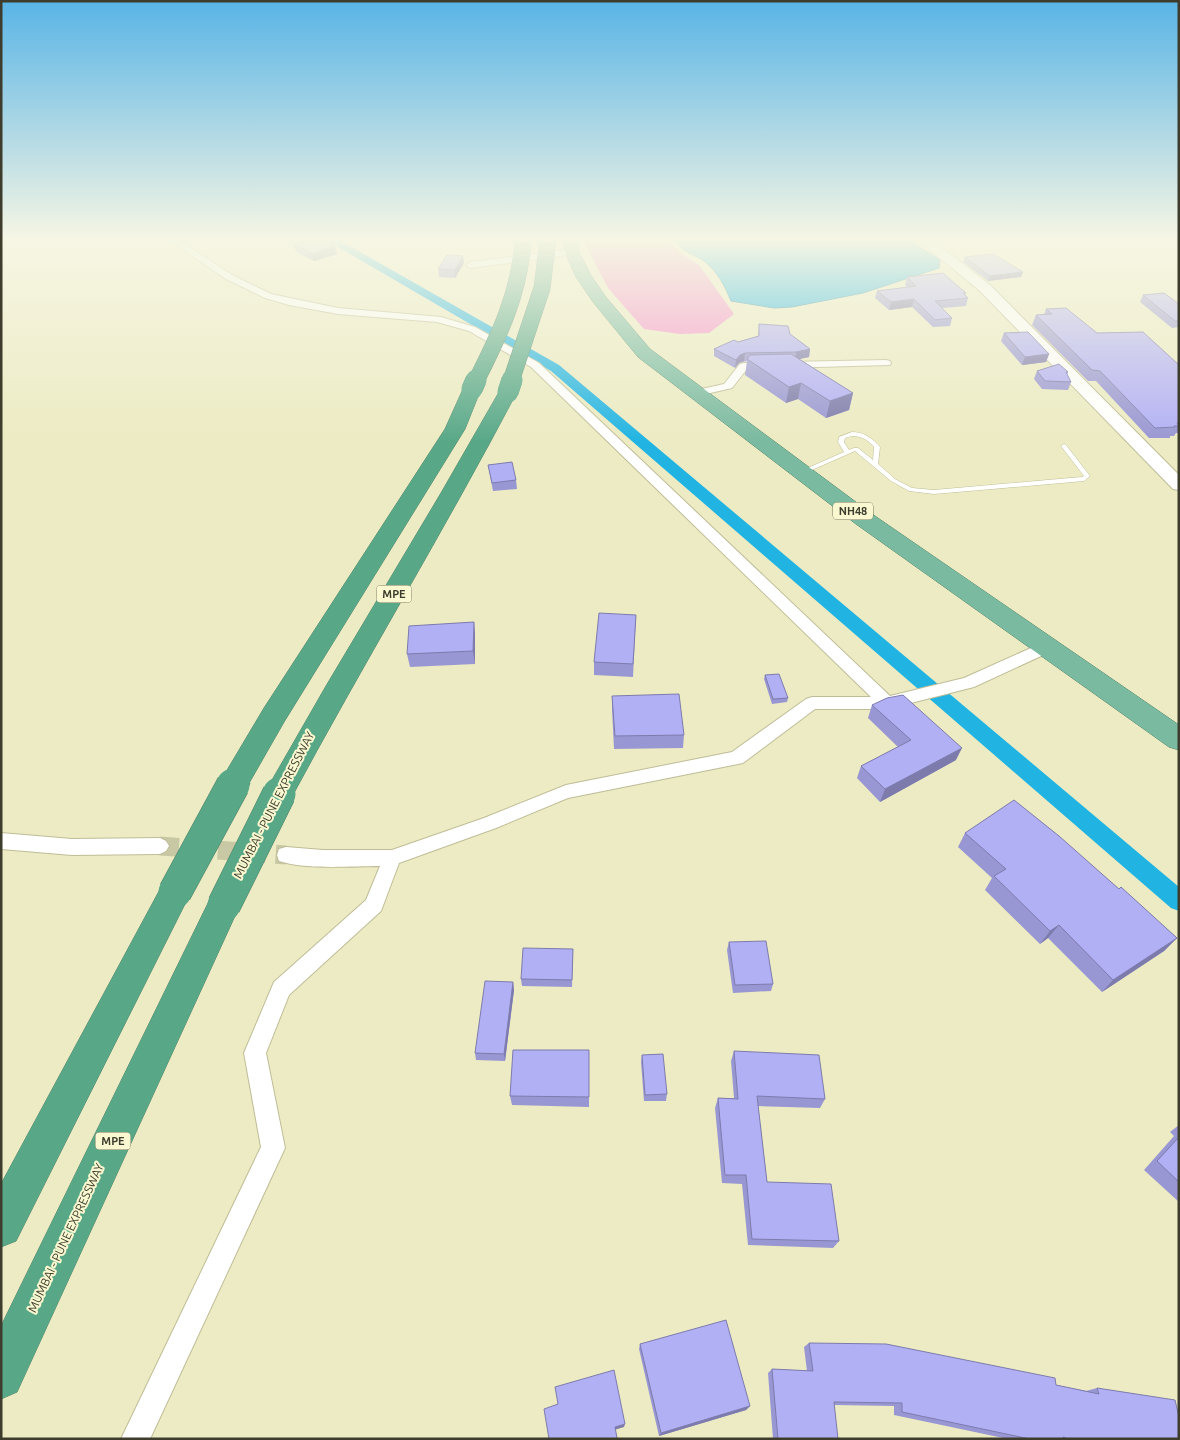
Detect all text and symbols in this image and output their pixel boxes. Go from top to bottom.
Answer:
road number: NH48 [833,502,873,520]
road number: MPE [376,586,412,602]
street label: MUMBAI - PUNE EXPRESSWAY [231,729,316,880]
road number: MPE [96,1132,130,1150]
street label: MUMBAI - PUNE EXPRESSWAY [25,1161,106,1314]

